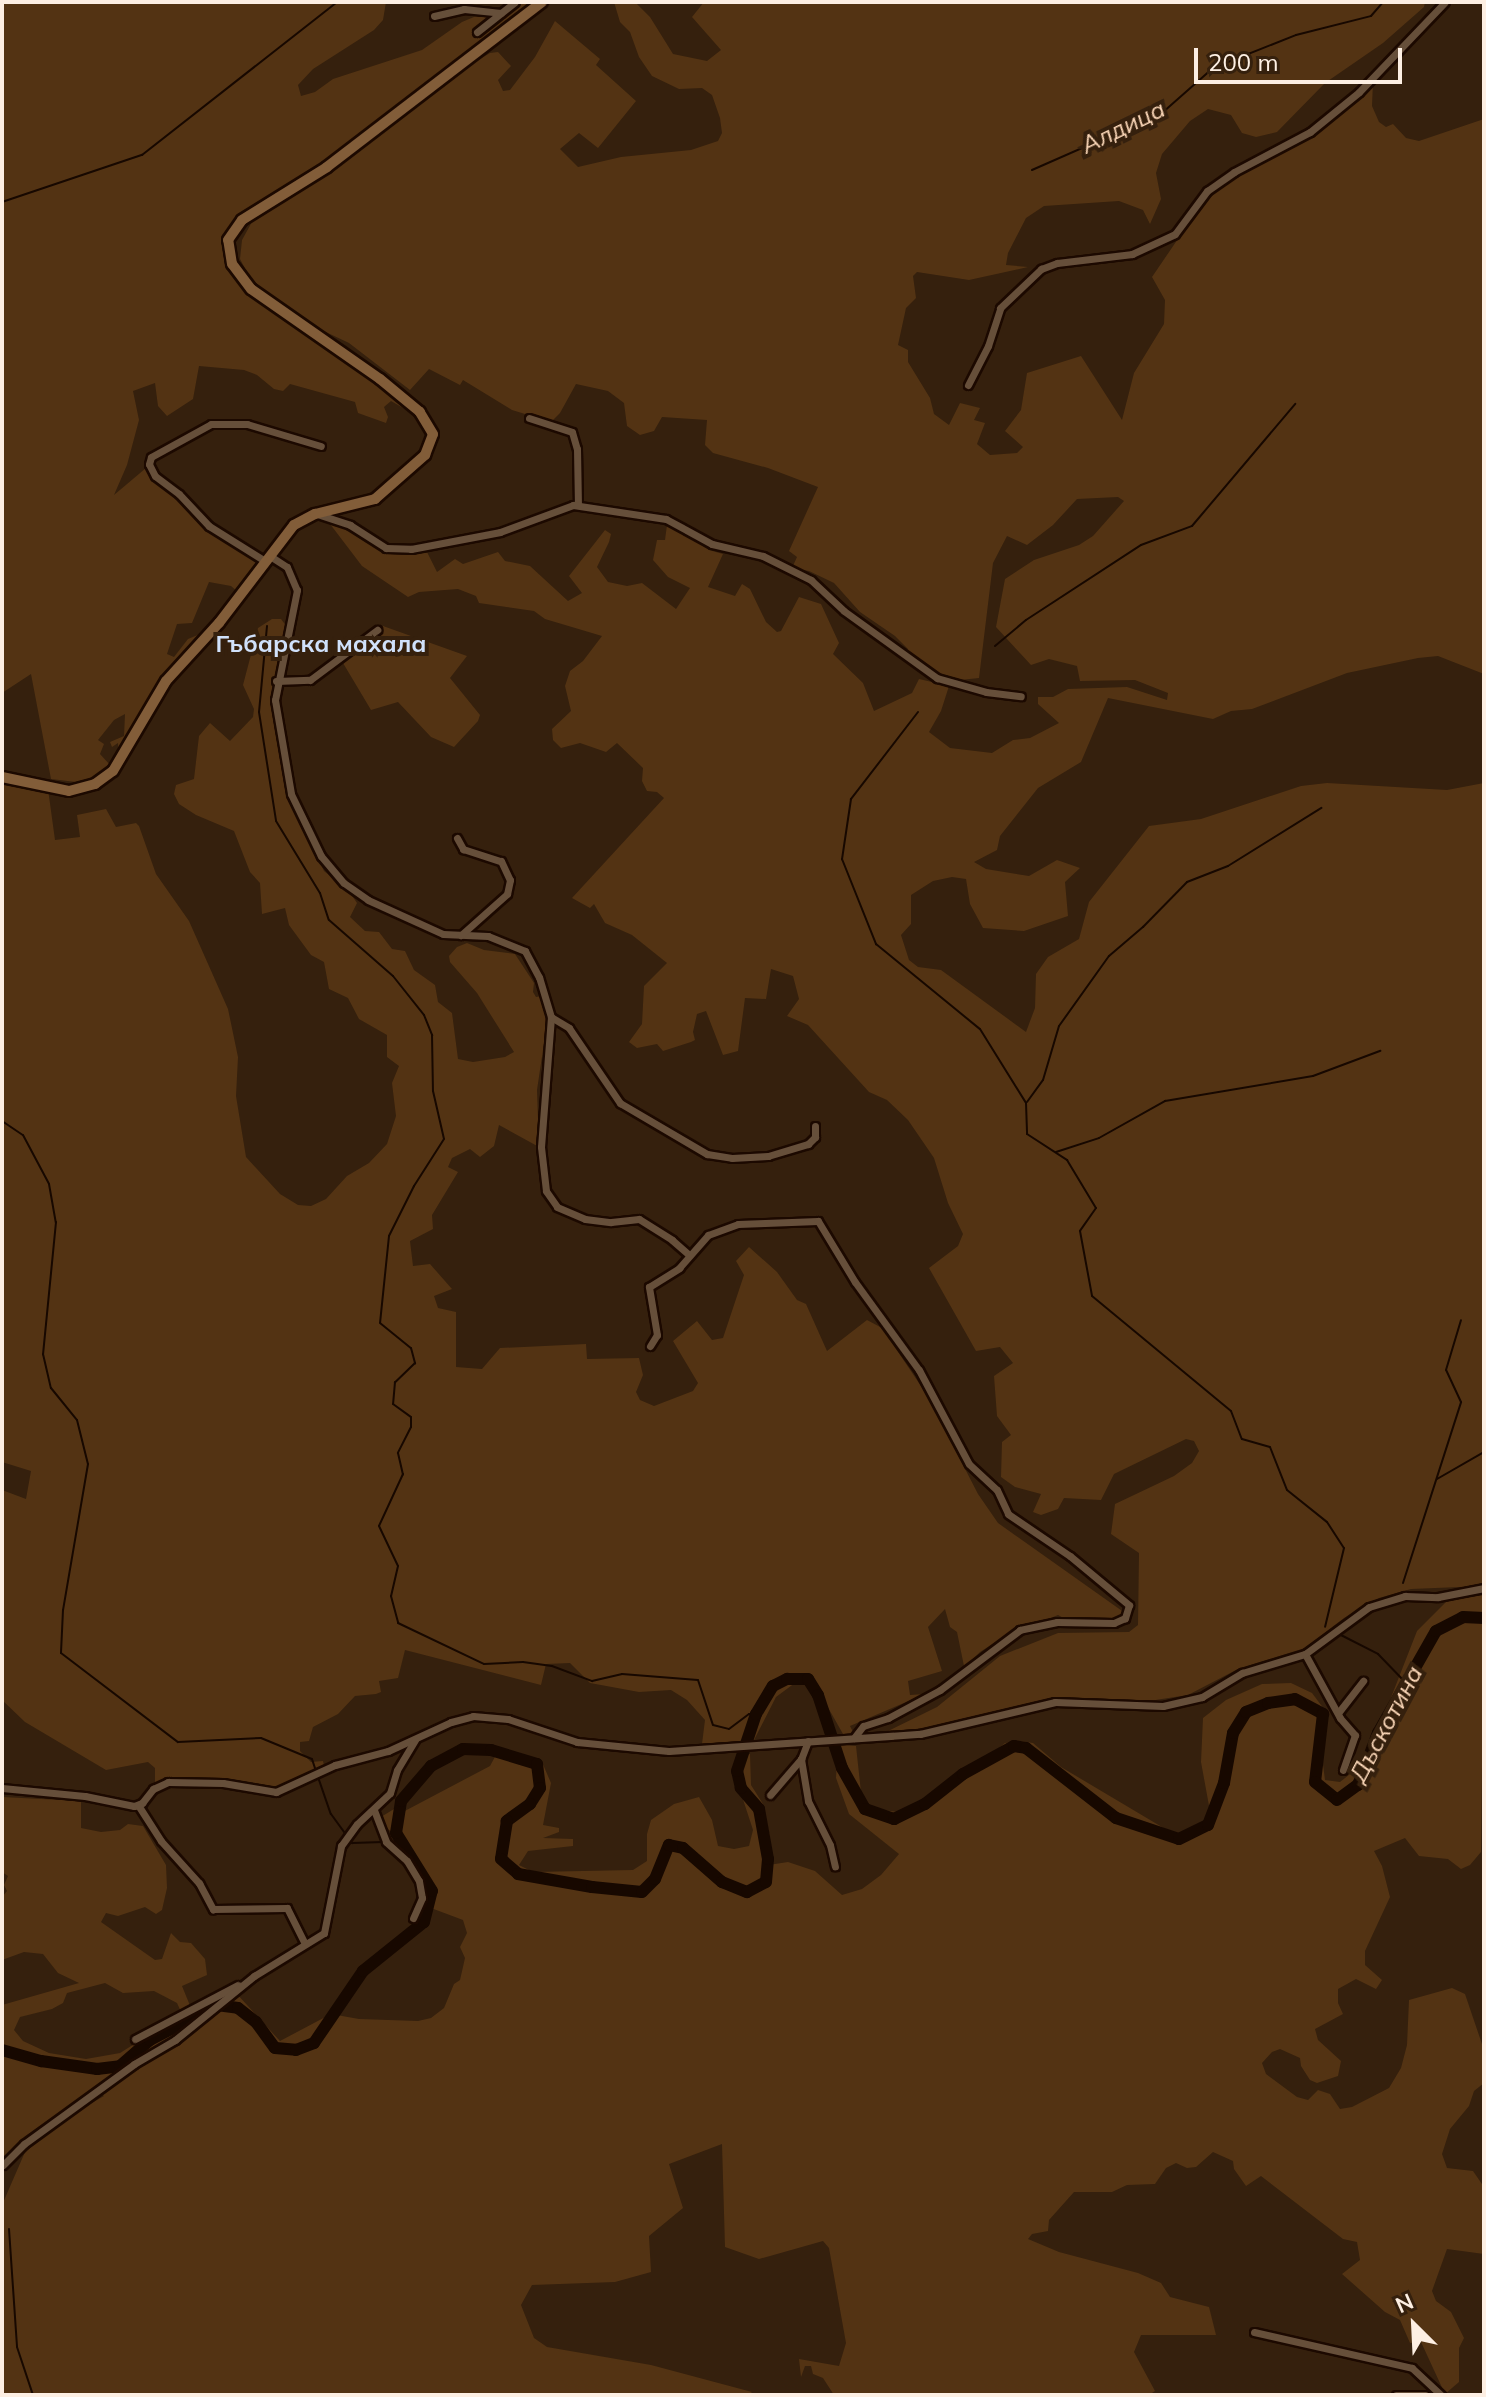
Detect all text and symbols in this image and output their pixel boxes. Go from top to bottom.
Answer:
scale bar [1198,32,1406,82]
text: 200 m [1208,47,1279,77]
water label: Алдица [1076,94,1170,160]
district label: Гъбарска махала [216,630,426,658]
water label: Дъскотина [1343,1661,1429,1787]
north arrow [1374,2285,1454,2365]
text: N [1391,2287,1418,2319]

